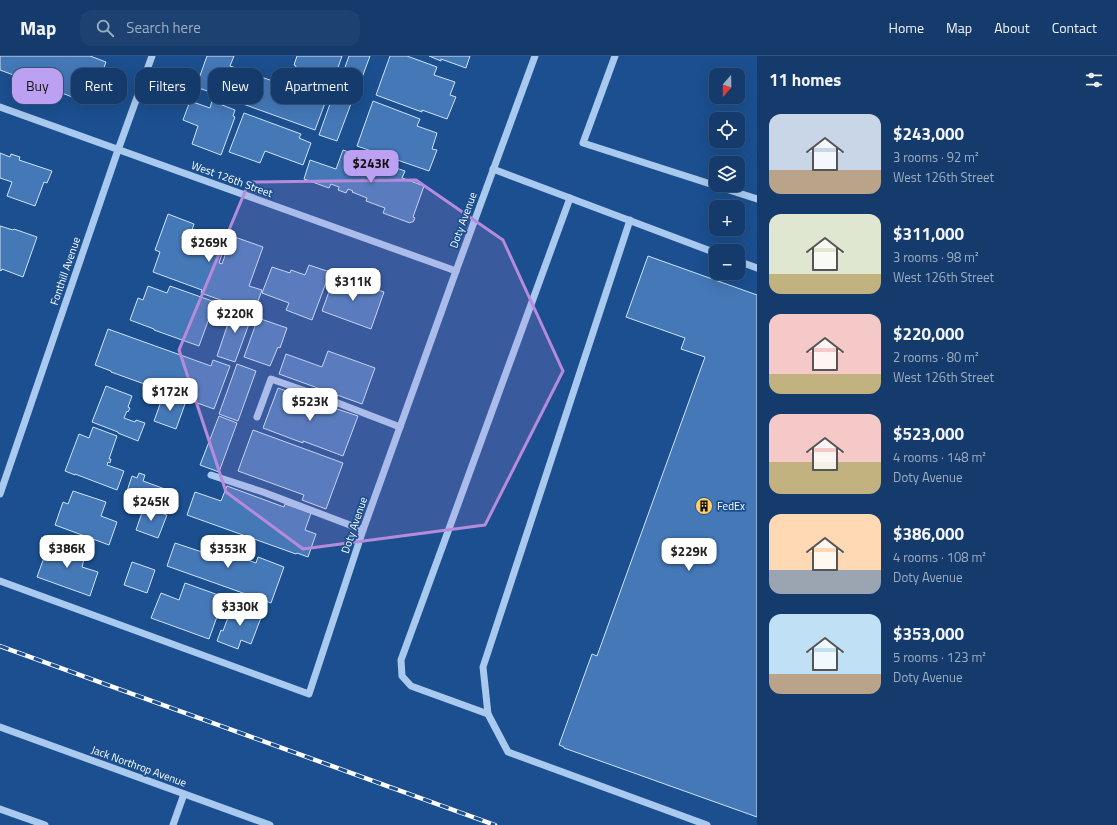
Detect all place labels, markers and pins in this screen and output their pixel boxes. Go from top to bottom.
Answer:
pin: $243K [343,150,399,184]
pin: $269K [181,229,237,263]
pin: $311K [325,268,381,302]
pin: $220K [207,300,263,334]
pin: $172K [142,378,198,412]
pin: $523K [282,388,338,422]
pin: $245K [123,488,179,522]
building icon: FedEx [694,496,714,516]
place label: FedEx [717,498,745,514]
pin: $386K [39,535,95,569]
pin: $353K [200,535,256,569]
pin: $229K [661,538,717,572]
pin: $330K [212,593,268,627]

